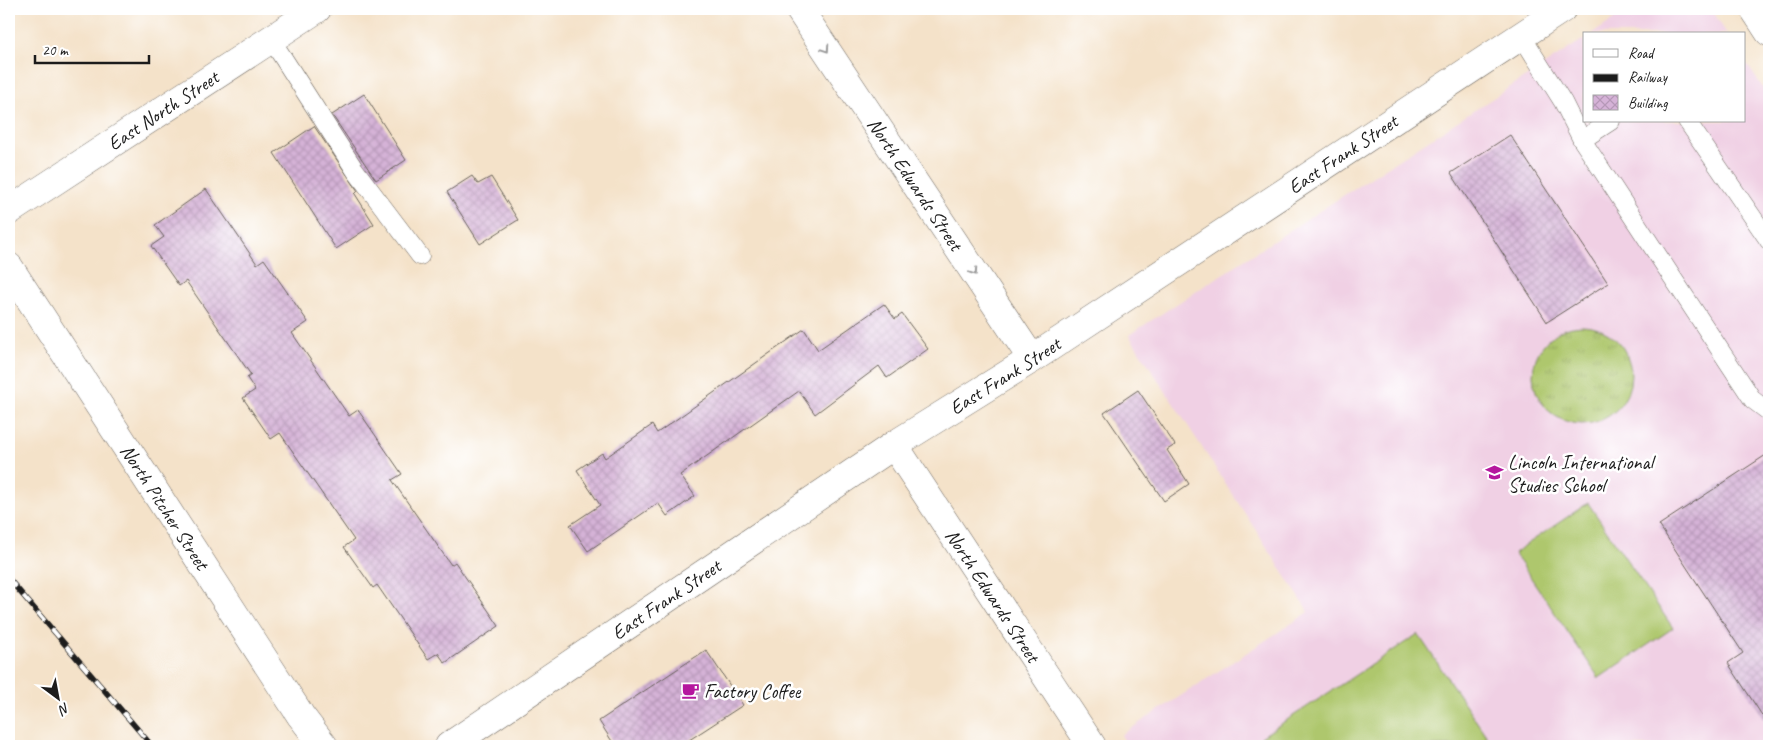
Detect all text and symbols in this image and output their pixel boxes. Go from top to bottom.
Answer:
scale bar [35,32,149,64]
legend [1583,32,1746,122]
text: 20 m [42,41,69,60]
one-way arrow [820,44,829,53]
text: Road [1628,44,1655,63]
street label: East North Street [103,63,225,156]
text: Railway [1628,68,1669,87]
text: Building [1628,94,1668,113]
street label: East Frank Street [1283,107,1404,199]
street label: North Edwards Street [862,113,970,257]
one-way arrow [968,266,977,276]
street label: East Frank Street [945,330,1067,420]
street label: North Pitcher Street [115,439,216,576]
place label: Lincoln International Studies School [1508,450,1657,498]
school or university icon: Lincoln International Studies School [1484,463,1504,483]
street label: North Edwards Street [940,524,1047,669]
street label: East Frank Street [607,552,727,645]
north arrow [32,672,82,722]
place label: Factory Coffee [704,679,802,704]
cafe icon: Factory Coffee [680,681,700,701]
text: N [54,699,73,719]

